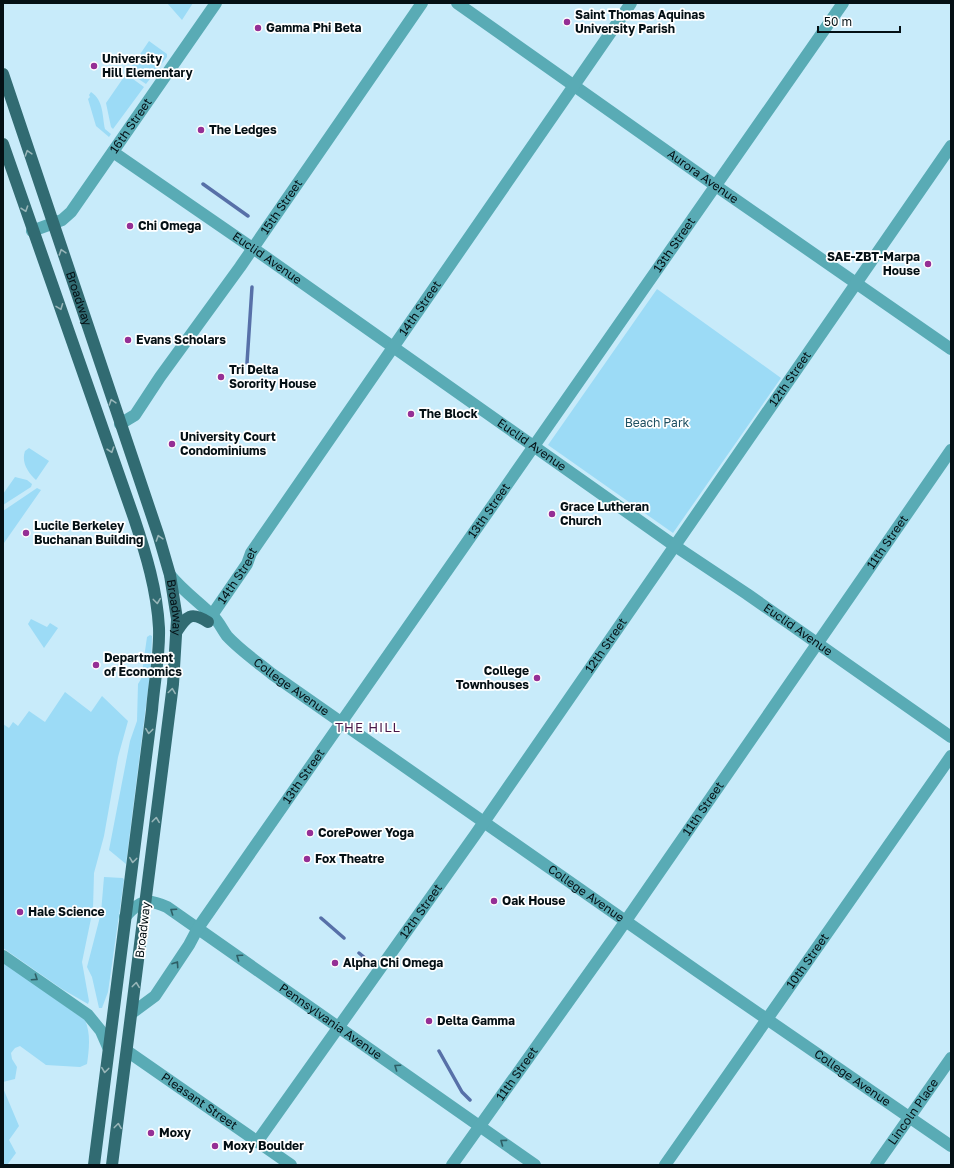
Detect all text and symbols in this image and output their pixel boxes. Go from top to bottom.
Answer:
place label: Saint Thomas Aquinas University Parish [575,7,705,36]
scale bar [818,8,900,34]
text: 50 m [824,14,852,29]
marker: Saint Thomas Aquinas University Parish [562,17,572,27]
place label: Gamma Phi Beta [266,20,362,35]
marker: Gamma Phi Beta [253,23,263,33]
place label: University Hill Elementary [102,51,194,80]
marker: University Hill Elementary [89,61,99,71]
street label: 16th Street [106,95,155,156]
place label: The Ledges [209,122,277,137]
marker: The Ledges [196,125,206,135]
street label: Aurora Avenue [665,146,742,206]
one-way arrow [24,149,33,156]
street label: 15th Street [257,176,305,237]
one-way arrow [20,206,29,213]
street label: 13th Street [650,214,698,275]
place label: Chi Omega [138,218,201,233]
marker: Chi Omega [125,221,135,231]
street label: Euclid Avenue [230,228,305,287]
one-way arrow [58,249,67,256]
place label: SAE-ZBT-Marpa House [827,249,920,278]
marker: SAE-ZBT-Marpa House [923,259,933,269]
street label: Broadway [63,269,95,328]
street label: 14th Street [395,277,444,339]
one-way arrow [56,304,64,311]
place label: Evans Scholars [136,332,226,347]
marker: Evans Scholars [123,335,133,345]
street label: 12th Street [766,348,814,409]
place label: Tri Delta Sorority House [229,362,316,391]
marker: Tri Delta Sorority House [216,372,226,382]
one-way arrow [108,399,117,406]
place label: The Block [419,406,478,421]
marker: The Block [406,409,416,419]
street label: Euclid Avenue [495,415,569,474]
park label: Beach Park [625,415,690,430]
place label: University Court Condominiums [180,429,276,458]
marker: University Court Condominiums [167,439,177,449]
one-way arrow [106,446,115,453]
street label: 13th Street [464,480,513,541]
place label: Grace Lutheran Church [560,499,649,528]
marker: Grace Lutheran Church [547,509,557,519]
street label: 11th Street [863,512,911,572]
place label: Lucile Berkeley Buchanan Building [34,518,143,547]
marker: Lucile Berkeley Buchanan Building [21,528,31,538]
one-way arrow [155,535,164,542]
street label: 14th Street [214,544,260,607]
street label: Broadway [164,578,186,636]
one-way arrow [152,598,161,604]
street label: Euclid Avenue [761,600,836,659]
street label: 12th Street [581,615,630,676]
place label: Department of Economics [104,650,182,679]
street label: College Avenue [251,654,332,719]
marker: Department of Economics [91,660,101,670]
place label: College Townhouses [456,663,529,692]
marker: College Townhouses [532,673,542,683]
one-way arrow [167,688,176,695]
district label: THE HILL [335,719,401,735]
one-way arrow [145,728,154,734]
street label: 13th Street [279,745,328,806]
street label: 11th Street [679,778,727,838]
one-way arrow [151,817,160,824]
place label: CorePower Yoga [318,825,414,840]
marker: CorePower Yoga [305,828,315,838]
place label: Fox Theatre [315,851,384,866]
marker: Fox Theatre [302,854,312,864]
one-way arrow [129,857,138,863]
street label: College Avenue [545,861,627,925]
street label: 12th Street [396,881,445,941]
place label: Oak House [502,893,565,908]
marker: Oak House [489,896,499,906]
street label: Broadway [132,901,153,959]
place label: Hale Science [28,904,105,919]
marker: Hale Science [15,907,25,917]
one-way arrow [171,909,178,916]
street label: 10th Street [783,930,832,991]
one-way arrow [237,955,244,962]
place label: Alpha Chi Omega [343,955,443,970]
marker: Alpha Chi Omega [330,958,340,968]
one-way arrow [171,961,179,968]
one-way arrow [31,973,38,981]
street label: Pennsylvania Avenue [277,980,385,1062]
one-way arrow [131,982,140,988]
place label: Delta Gamma [437,1013,515,1028]
marker: Delta Gamma [424,1016,434,1026]
street label: 11th Street [492,1044,541,1103]
street label: College Avenue [811,1046,894,1109]
one-way arrow [394,1065,401,1072]
one-way arrow [101,1067,110,1073]
street label: Pleasant Street [159,1069,241,1133]
street label: Lincoln Place [885,1075,941,1148]
one-way arrow [113,1123,122,1129]
place label: Moxy [159,1125,192,1140]
marker: Moxy [146,1128,156,1138]
place label: Moxy Boulder [223,1138,304,1153]
one-way arrow [500,1139,507,1147]
marker: Moxy Boulder [210,1141,220,1151]

